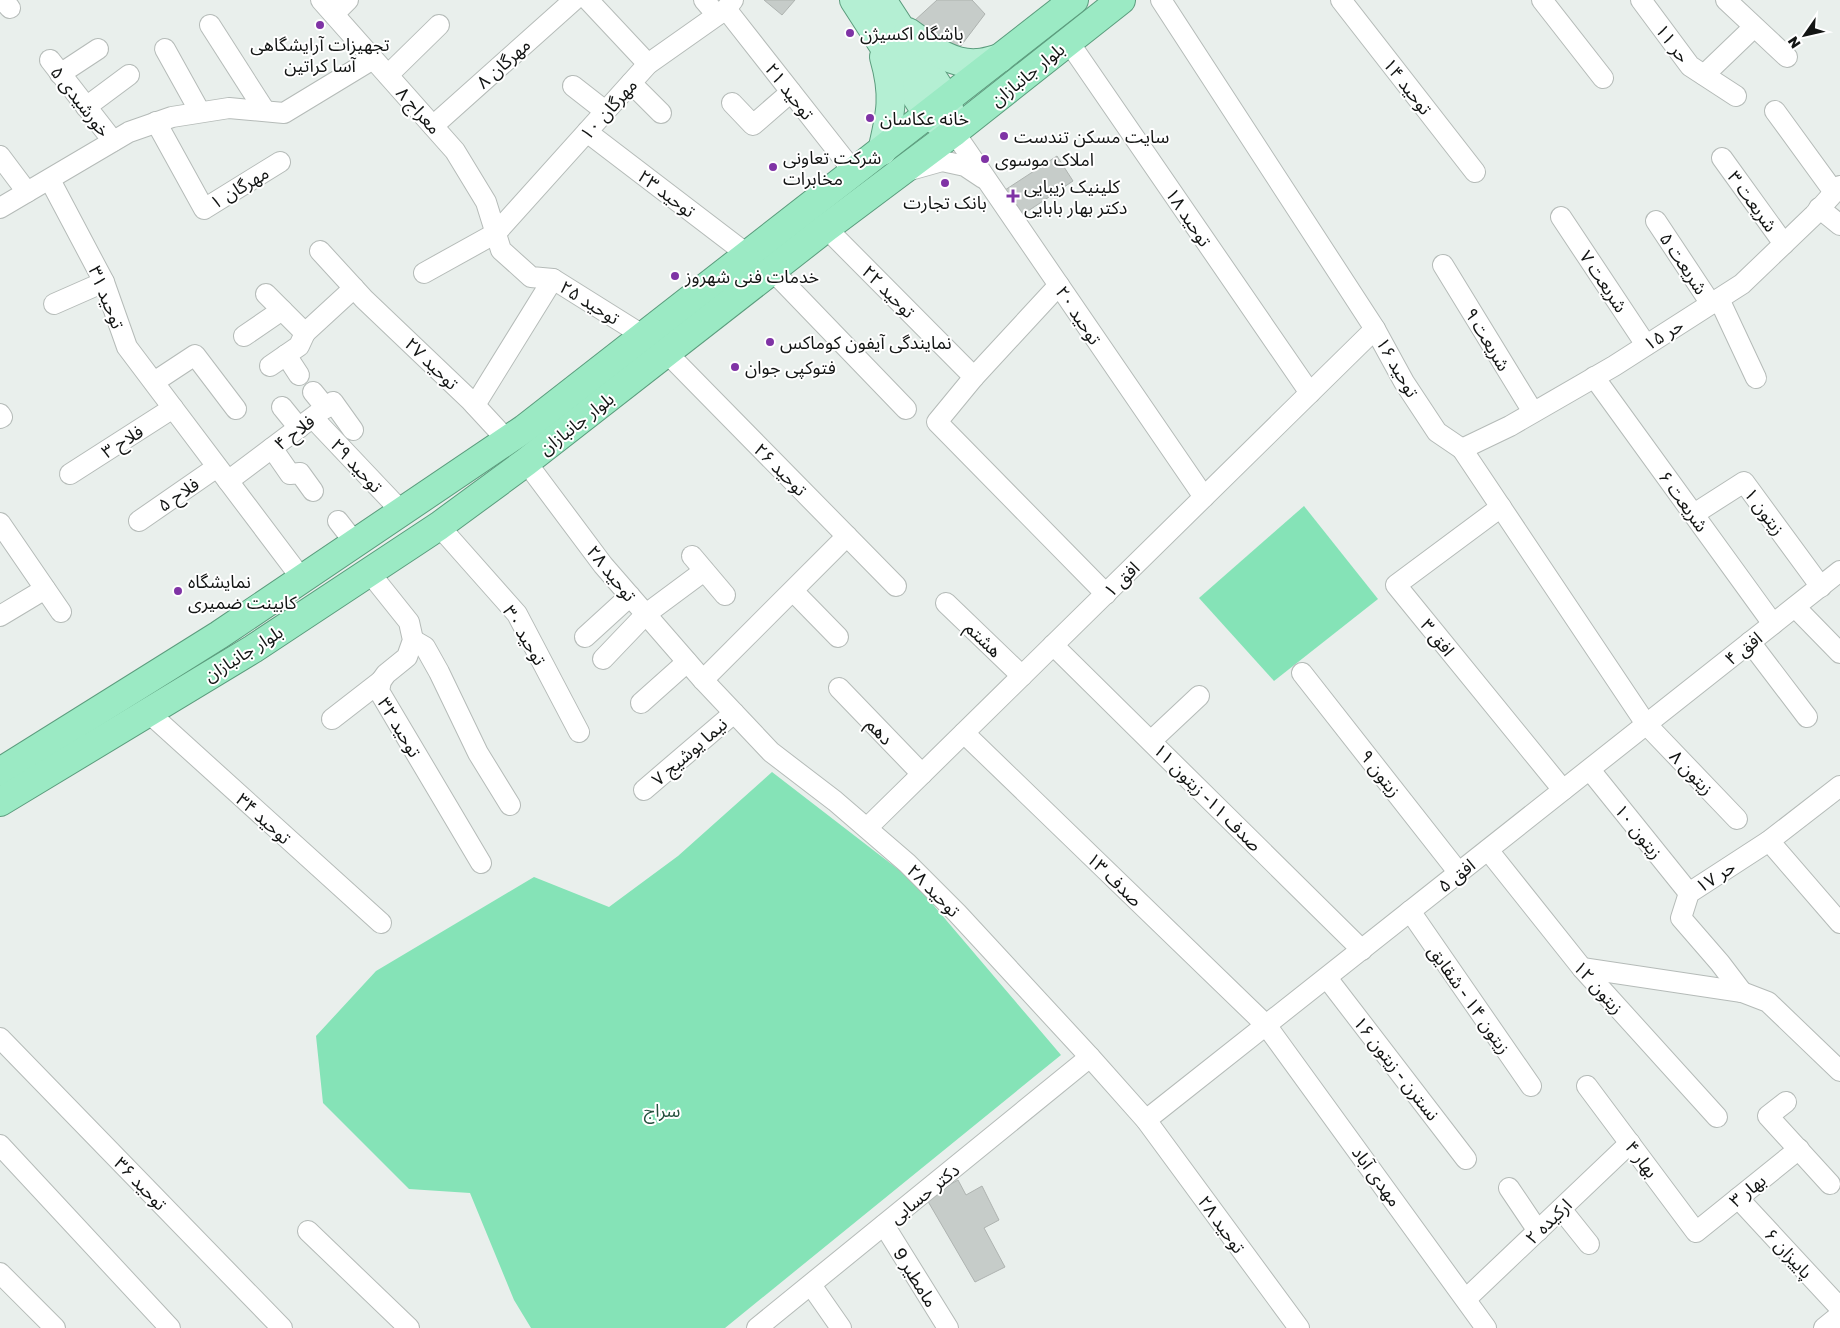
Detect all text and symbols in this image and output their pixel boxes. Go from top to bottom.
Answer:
north arrow [1780,10,1830,60]
marker: تجهیزات آرایشگاهی آسا کراتین [314,19,326,31]
street label: حر ۱۱ [1651,19,1695,67]
place label: باشگاه اکسیژن [860,22,964,45]
marker: باشگاه اکسیژن [844,27,856,39]
place label: تجهیزات آرایشگاهی آسا کراتین [250,33,390,77]
street label: مهرگان ۸ [472,33,535,94]
text: N [1784,33,1804,52]
street label: بلوار جانبازان [985,37,1069,111]
street label: توحید ۱۴ [1378,53,1437,119]
street label: توحید ۲۱ [760,58,819,124]
street label: خورشیدی ۵ [46,61,116,142]
street label: مهرگان ۱۰ [575,74,642,145]
street label: معراج ۸ [390,82,446,140]
place label: خانه عکاسان [880,107,969,130]
marker: خانه عکاسان [864,112,876,124]
place label: سایت مسکن تندست [1014,125,1169,148]
marker: سایت مسکن تندست [998,130,1010,142]
place label: شرکت تعاونی مخابرات [783,146,881,190]
place label: املاک موسوی [995,148,1094,171]
marker: املاک موسوی [979,153,991,165]
street label: مهرگان ۱ [206,161,273,214]
marker: شرکت تعاونی مخابرات [767,161,779,173]
street label: توحید ۲۳ [633,164,700,222]
street label: شریعت ۳ [1723,166,1782,236]
place label: کلینیک زیبایی دکتر بهار بابایی [1024,175,1127,219]
marker: بانک تجارت [939,177,951,189]
street label: توحید ۱۸ [1161,184,1217,251]
marker: کلینیک زیبایی دکتر بهار بابایی [1006,189,1020,203]
place label: بانک تجارت [903,191,987,214]
street label: شریعت ۵ [1654,228,1713,299]
street label: شریعت ۷ [1574,246,1633,317]
street label: توحید ۲۲ [857,260,920,323]
street label: توحید ۳۱ [84,262,130,332]
place label: خدمات فنی شهروز [684,265,819,288]
marker: خدمات فنی شهروز [669,270,681,282]
street label: توحید ۲۵ [556,275,624,330]
street label: توحید ۲۰ [1051,282,1107,349]
street label: شریعت ۹ [1460,303,1515,375]
street label: حر ۱۵ [1639,313,1688,356]
place label: نمایندگی آیفون کوماکس [780,331,952,354]
street label: توحید ۲۷ [400,332,463,395]
street label: توحید ۱۶ [1371,333,1424,402]
marker: نمایندگی آیفون کوماکس [764,336,776,348]
place label: فتوکپی جوان [745,356,836,379]
marker: فتوکپی جوان [729,361,741,373]
street label: بلوار جانبازان [534,387,618,460]
street label: فلاح ۴ [269,410,320,457]
street label: فلاح ۳ [97,420,149,465]
street label: توحید ۲۹ [326,433,388,497]
street label: توحید ۲۶ [749,438,812,501]
street label: شریعت ۶ [1654,466,1713,536]
street label: فلاح ۵ [153,472,205,518]
street label: زیتون ۱ [1739,483,1790,540]
street label: توحید ۲۸ [582,540,641,606]
street label: افق ۱ [1098,557,1144,602]
place label: نمایشگاه کابینت ضمیری [188,570,297,614]
marker: نمایشگاه کابینت ضمیری [172,585,184,597]
street label: توحید ۳۰ [498,601,551,669]
street label: افق ۳ [1416,614,1460,661]
street label: هشتم [959,616,1007,664]
street label: بلوار جانبازان [199,620,287,687]
street label: افق ۴ [1720,627,1767,670]
street label: توحید ۳۲ [373,693,426,761]
street label: نیما یوشیج ۷ [647,712,733,792]
street label: دهم [860,713,898,751]
street label: صدف ۱۱- زیتون ۱۱ [1149,738,1267,856]
street label: زیتون ۹ [1355,745,1406,802]
street label: زیتون ۸ [1665,745,1719,800]
street label: توحید ۳۴ [231,788,296,849]
street label: زیتون ۱۰ [1610,799,1668,863]
street label: صدف ۱۳ [1083,847,1147,911]
street label: افق ۵ [1433,854,1480,897]
street label: حر ۱۷ [1691,855,1739,898]
street label: توحید ۲۸ [902,859,965,922]
street label: زیتون ۱۴ - شقایق [1423,940,1516,1058]
street label: زیتون ۱۲ [1569,956,1629,1019]
street label: نسترن - زیتون ۱۶ [1349,1011,1445,1125]
park label: سراج [644,1099,680,1124]
street label: بهار ۴ [1620,1136,1663,1182]
street label: مهدی آباد [1347,1142,1406,1211]
street label: توحید ۳۶ [109,1152,172,1215]
street label: دکتر حسابی [885,1158,964,1229]
street label: بهار ۳ [1724,1169,1770,1212]
street label: توحید ۲۸ [1193,1191,1250,1258]
street label: ارکیده ۲ [1520,1194,1576,1249]
street label: پاییزان ۶ [1759,1223,1818,1284]
street label: مامطیر 9 [888,1243,943,1311]

